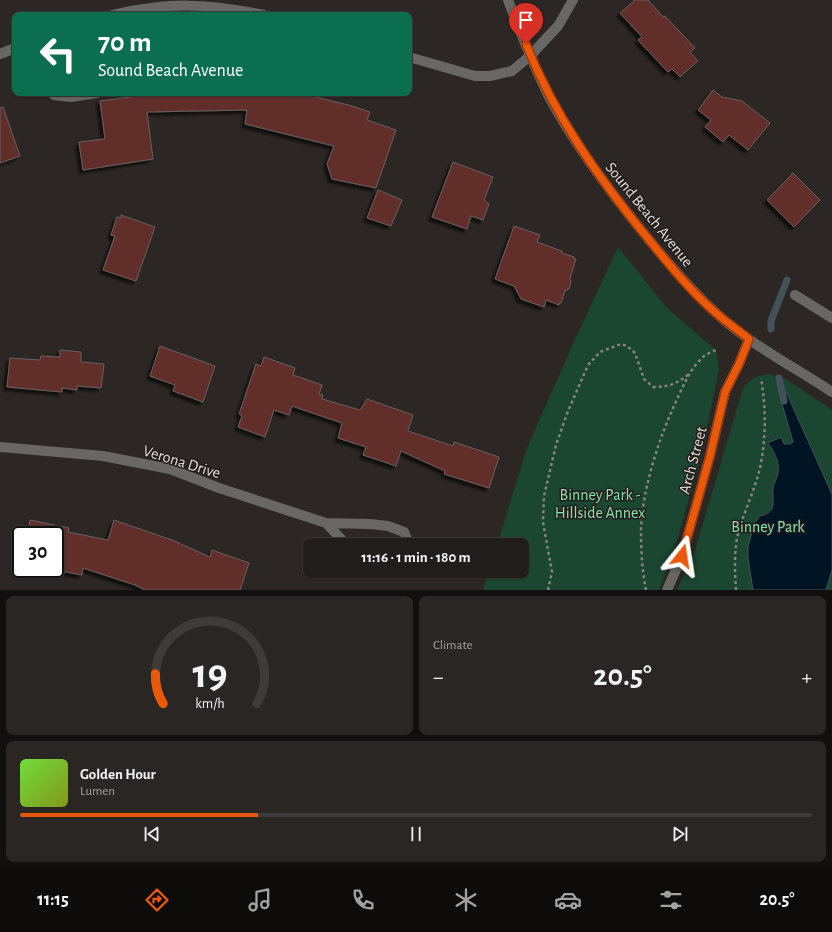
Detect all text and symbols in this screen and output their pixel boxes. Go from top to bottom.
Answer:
pin [509,3,543,44]
icon: arrive [515,9,537,31]
icon: left [32,28,84,80]
text: 70 m [98,29,152,57]
text: Sound Beach Avenue [98,62,243,80]
street label: Sound Beach Avenue [602,159,696,270]
street label: Arch Street [676,425,710,496]
street label: Verona Drive [141,443,222,481]
park label: Binney Park - Hillside Annex [555,487,645,521]
park label: Binney Park [731,519,805,536]
speed limit sign: 30 [12,526,64,578]
position arrow [661,535,703,577]
text: 11:16 · 1 min · 180 m [361,550,471,565]
text: Climate [433,639,472,652]
text: 19 [192,653,227,694]
text: 20.5° [593,661,652,691]
text: − [433,666,444,688]
text: + [801,666,812,688]
text: km/h [195,696,224,710]
text: Golden Hour [80,767,156,782]
text: Lumen [80,785,115,798]
icon: previous [141,823,163,845]
icon: pause [405,823,427,845]
icon: next [669,823,691,845]
icon: directions [143,886,171,914]
icon: music [246,886,274,914]
icon: phone [349,886,377,914]
icon: climate [452,886,480,914]
icon: car [554,886,582,914]
icon: filters [657,886,685,914]
text: 11:15 [37,891,69,909]
text: 20.5° [760,891,795,909]

